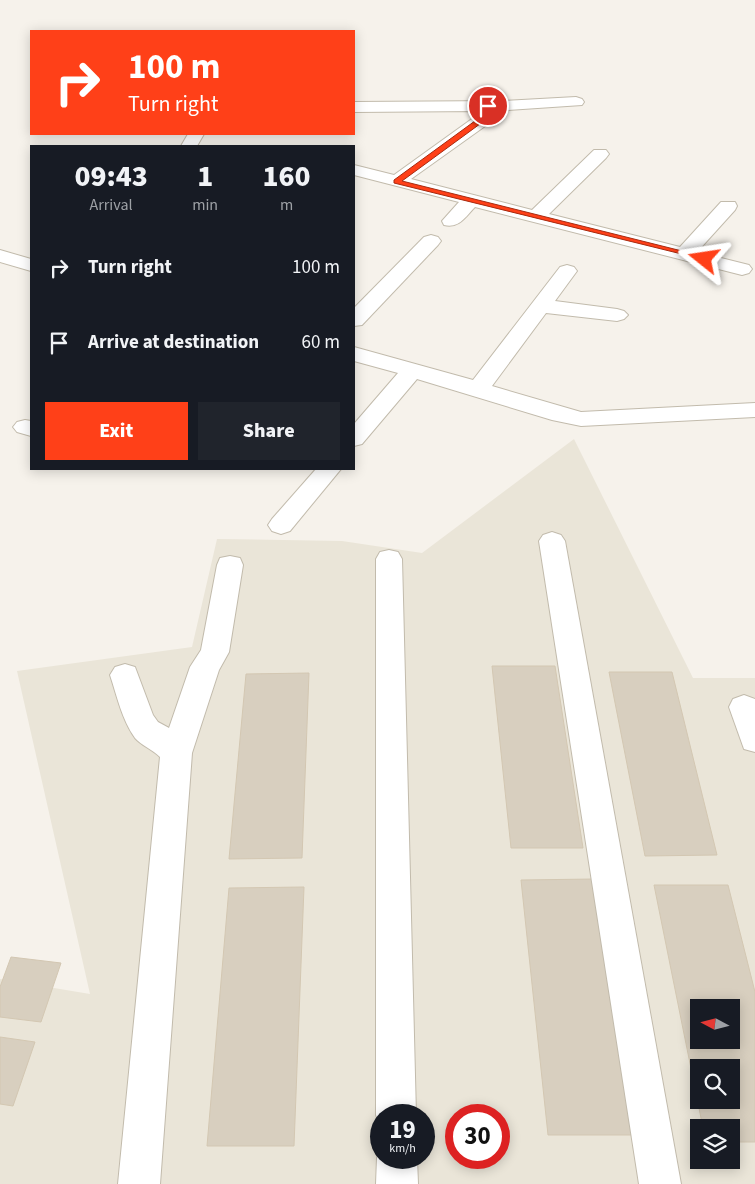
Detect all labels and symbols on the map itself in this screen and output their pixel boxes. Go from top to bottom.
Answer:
pin [467,85,509,127]
position arrow [677,232,729,284]
north arrow [690,999,740,1049]
speed limit sign: 30 [445,1104,510,1169]

